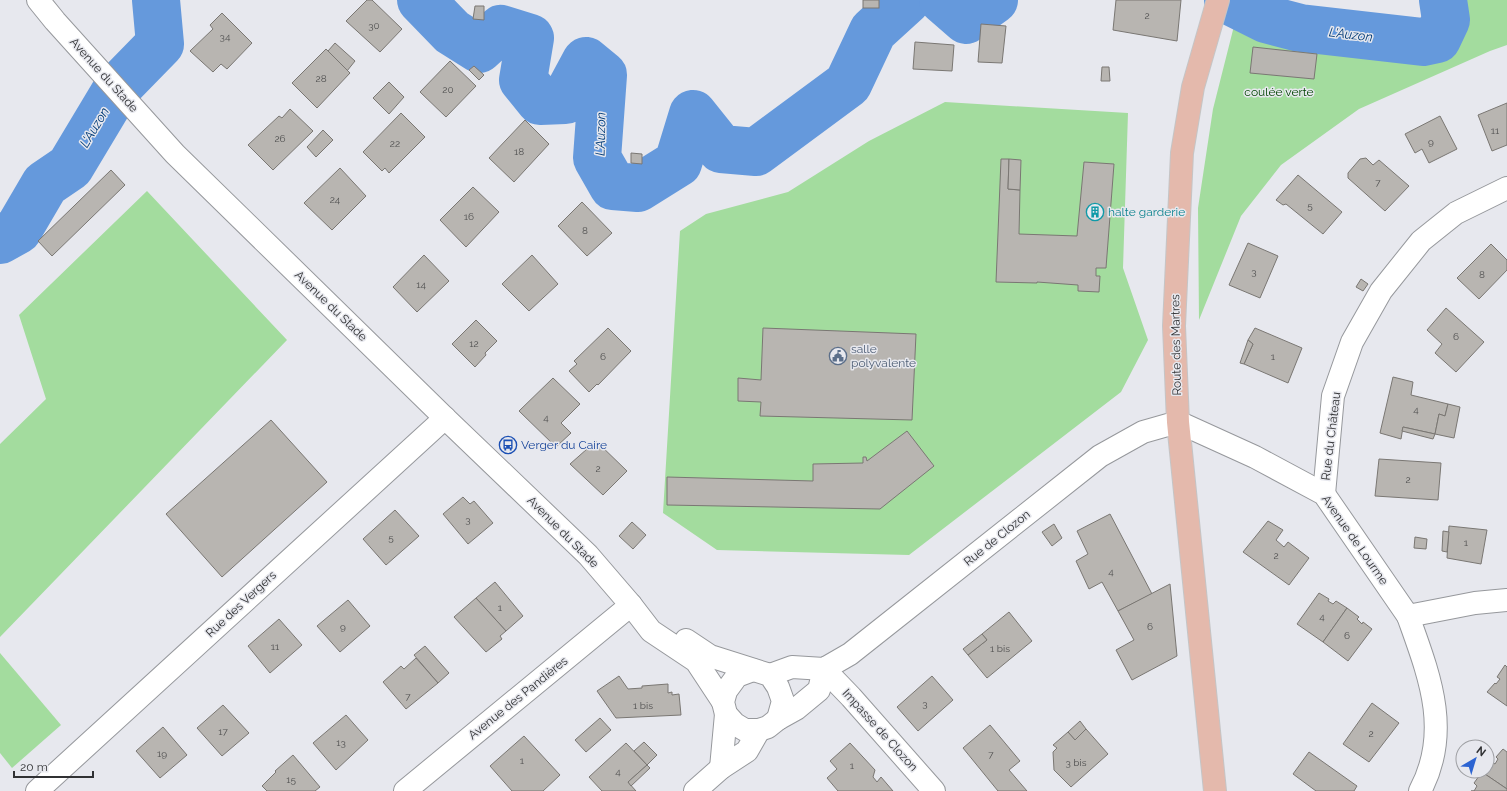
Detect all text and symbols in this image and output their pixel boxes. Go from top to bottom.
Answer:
house number: 2 [1144,10,1150,21]
house number: 30 [368,20,380,31]
water label: L'Auzon [1328,24,1374,45]
house number: 34 [220,31,231,42]
street label: Avenue du Stade [67,35,141,115]
house number: 28 [315,73,327,84]
house number: 20 [442,84,454,95]
park label: coulée verte [1244,85,1314,99]
water label: L'Auzon [77,105,112,150]
water label: L'Auzon [593,112,608,156]
house number: 11 [1491,125,1500,136]
house number: 26 [274,133,286,144]
house number: 9 [1428,136,1434,147]
house number: 22 [390,138,400,149]
house number: 18 [514,146,524,157]
house number: 7 [1375,177,1381,188]
house number: 24 [330,194,341,205]
house number: 5 [1307,200,1313,211]
building icon: halte garderie [1085,202,1105,222]
place label: halte garderie [1108,205,1185,219]
house number: 16 [464,211,474,222]
house number: 8 [582,225,588,236]
house number: 3 [1251,266,1257,277]
street label: Avenue du Stade [292,268,370,344]
house number: 8 [1479,269,1485,280]
house number: 14 [416,279,426,290]
street label: Route des Martres [1168,294,1184,396]
house number: 6 [1453,331,1459,342]
house number: 12 [469,338,479,349]
place label: salle polyvalente [851,342,916,370]
public building icon: salle polyvalente [828,346,848,366]
house number: 6 [600,351,606,362]
house number: 1 [1271,351,1276,362]
street label: Rue du Château [1319,391,1343,481]
house number: 4 [1413,404,1419,415]
house number: 4 [543,412,549,423]
bus stop icon: Verger du Caire [498,435,518,455]
place label: Verger du Caire [521,438,607,452]
house number: 2 [595,463,601,474]
house number: 2 [1405,474,1411,485]
street label: Avenue du Stade [524,493,602,571]
street label: Avenue de Lourme [1319,493,1391,587]
street label: Rue de Clozon [961,507,1033,569]
house number: 3 [465,514,471,525]
house number: 5 [388,532,394,543]
house number: 1 [1464,537,1469,548]
house number: 2 [1273,550,1279,561]
house number: 4 [1108,566,1114,577]
street label: Rue des Vergers [203,568,279,640]
house number: 1 [498,602,503,613]
house number: 4 [1319,611,1325,622]
house number: 9 [340,621,346,632]
house number: 6 [1147,621,1153,632]
house number: 6 [1344,630,1350,641]
house number: 11 [271,641,280,652]
house number: 1 bis [990,643,1010,654]
street label: Avenue des Pandières [466,654,571,742]
street label: Impasse de Clozon [839,686,921,774]
house number: 7 [405,691,411,702]
house number: 3 [922,698,928,709]
house number: 1 bis [633,700,653,711]
house number: 17 [218,726,228,737]
house number: 2 [1368,728,1374,739]
house number: 13 [336,737,346,748]
north arrow [1455,739,1495,779]
text: N [1474,744,1488,759]
house number: 19 [157,748,167,759]
house number: 7 [988,749,994,760]
scale bar [14,753,93,779]
house number: 1 [520,755,525,766]
house number: 3 bis [1065,757,1087,768]
text: 20 m [20,760,48,774]
house number: 1 [850,760,855,771]
house number: 4 [615,766,621,777]
house number: 15 [286,774,296,785]

